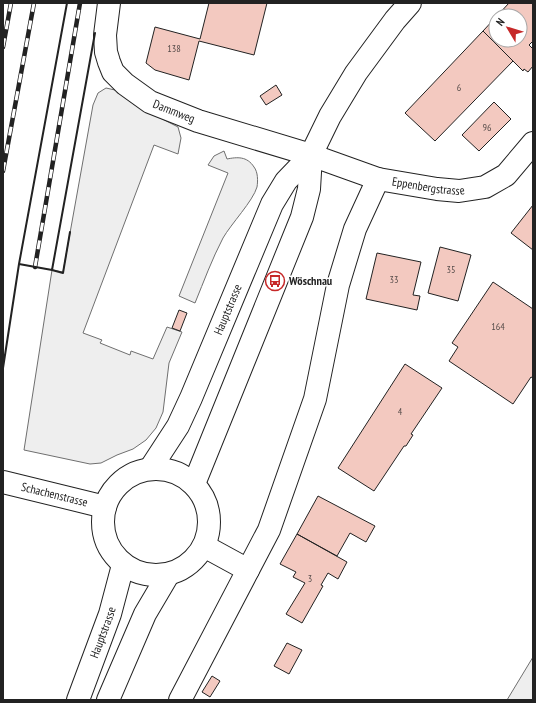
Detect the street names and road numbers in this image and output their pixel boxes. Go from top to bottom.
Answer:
street label: Dammweg [151,96,197,126]
street label: Eppenbergstrasse [391,174,466,198]
street label: Hauptstrasse [210,282,245,337]
street label: Schachenstrasse [20,479,89,510]
street label: Hauptstrasse [86,605,119,660]

